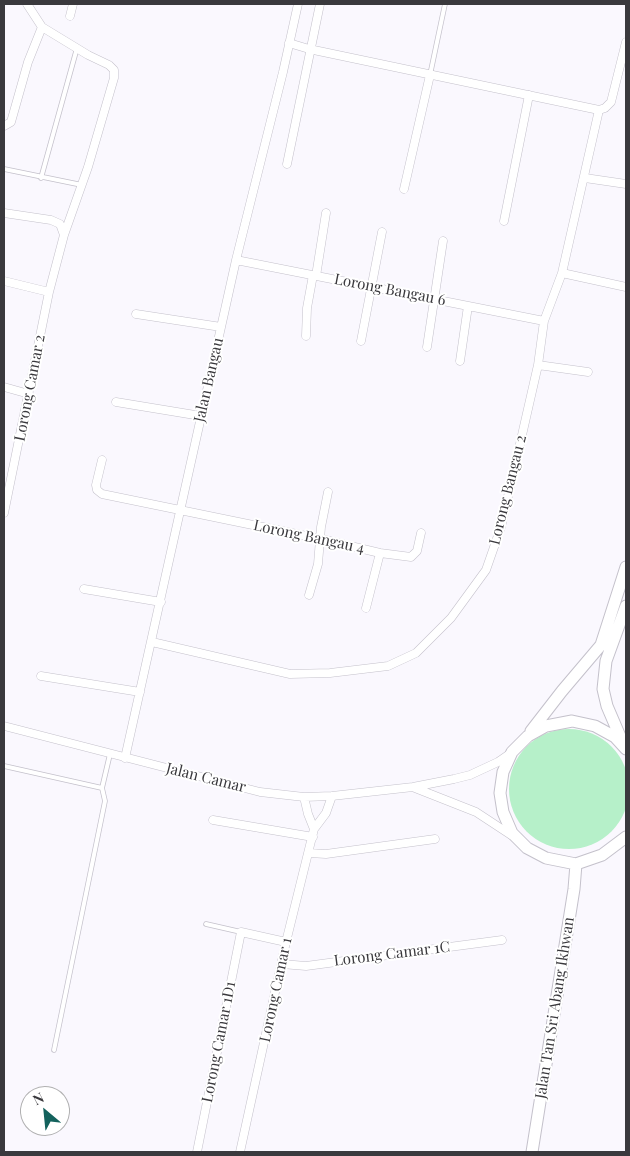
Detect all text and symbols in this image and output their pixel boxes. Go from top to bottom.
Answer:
street label: Lorong Bangau 6 [333,270,447,310]
street label: Lorong Camar 2 [11,333,49,443]
street label: Jalan Bangau [191,336,227,424]
street label: Lorong Bangau 2 [486,433,530,547]
street label: Lorong Bangau 4 [252,516,366,558]
street label: Jalan Camar [164,759,248,797]
street label: Jalan Tan Sri Abang Ikhwan [532,916,578,1100]
street label: Lorong Camar 1 [256,936,296,1044]
street label: Lorong Camar 1C [333,938,451,970]
street label: Lorong Camar 1D1 [198,980,240,1104]
north arrow [20,1086,70,1136]
text: N [29,1087,47,1109]

